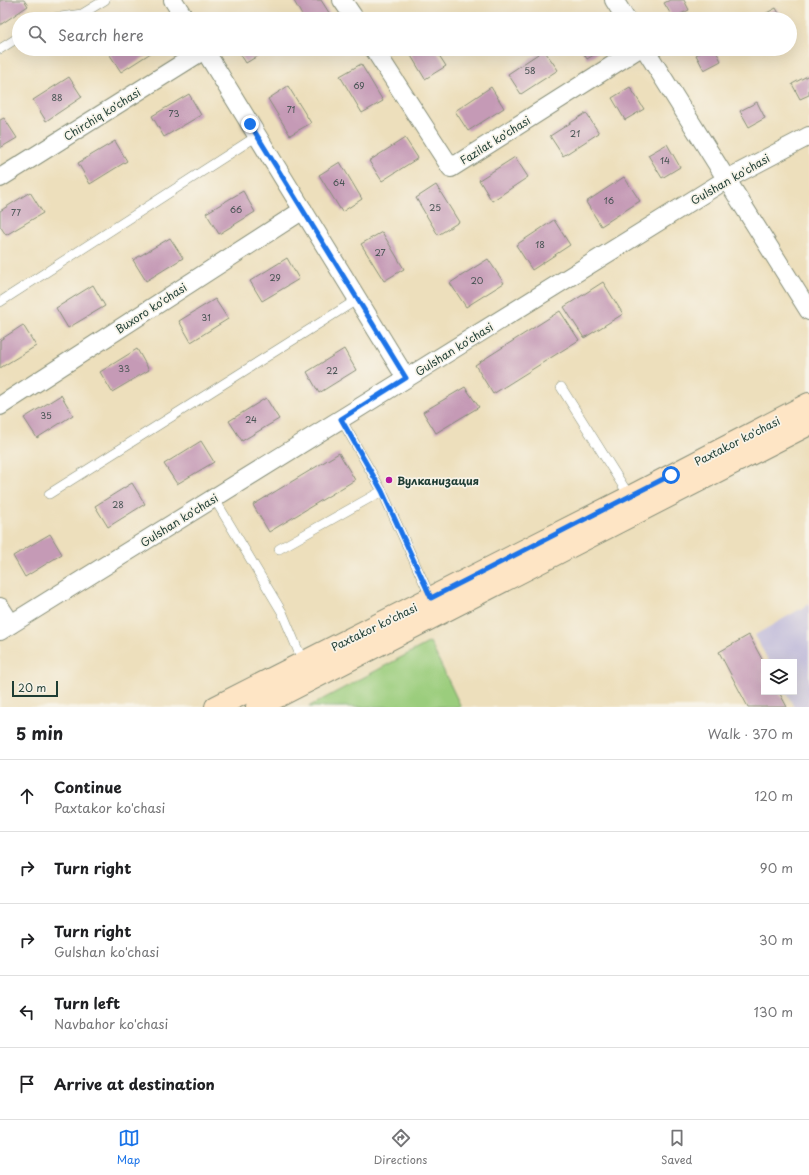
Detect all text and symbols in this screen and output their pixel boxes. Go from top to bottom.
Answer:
search box [12,12,797,56]
icon: search [26,23,48,45]
text: Search here [58,23,144,46]
house number: 58 [524,63,536,77]
house number: 69 [353,78,365,92]
street label: Chirchiq ko'chasi [60,83,144,145]
house number: 88 [51,90,63,104]
house number: 71 [287,102,295,116]
house number: 73 [169,106,179,120]
street label: Fazilat ko'chasi [456,112,534,168]
route end [241,115,259,133]
house number: 21 [570,126,580,140]
street label: Gulshan ko'chasi [687,149,773,209]
house number: 14 [660,153,670,167]
house number: 64 [333,175,345,189]
house number: 16 [604,193,614,207]
house number: 25 [429,200,441,214]
house number: 66 [230,202,242,216]
house number: 77 [11,205,21,219]
house number: 18 [535,237,545,251]
house number: 27 [374,245,386,259]
house number: 29 [269,270,281,284]
house number: 20 [471,273,484,287]
street label: Buxoro ko'chasi [112,279,190,337]
house number: 31 [201,310,211,324]
street label: Gulshan ko'chasi [412,318,496,380]
house number: 33 [118,361,130,375]
house number: 22 [326,363,338,377]
house number: 35 [40,408,52,422]
house number: 24 [245,412,257,426]
street label: Paxtakor ko'chasi [691,412,783,470]
route start [662,466,680,484]
place label: Вулканизация [397,472,479,489]
marker: Вулканизация [384,475,394,485]
street label: Gulshan ko'chasi [137,489,221,551]
house number: 28 [112,497,124,511]
street label: Paxtakor ko'chasi [328,599,420,655]
map controls [761,659,797,695]
button: layers [761,659,797,695]
scale bar [12,679,58,698]
text: 20 m [18,679,46,696]
text: 5 min [16,720,63,746]
text: Walk · 370 m [708,724,793,743]
text: Continue [54,775,122,798]
icon: ahead [16,785,38,807]
text: 120 m [754,786,793,805]
text: Paxtakor ko'chasi [54,798,165,817]
text: Turn right [54,856,131,879]
icon: right [16,857,38,879]
text: 90 m [760,858,793,877]
text: Turn right [54,919,131,942]
icon: right [16,929,38,951]
text: 30 m [759,930,793,949]
text: Gulshan ko'chasi [54,942,159,961]
text: Turn left [54,991,120,1014]
icon: left [16,1001,38,1023]
text: 130 m [754,1002,793,1021]
text: Navbahor ko'chasi [54,1014,168,1033]
text: Arrive at destination [54,1072,215,1095]
icon: arrive [16,1073,38,1095]
tab: Map [117,1127,140,1168]
tab: Directions [374,1127,427,1168]
tab: Saved [661,1127,692,1168]

